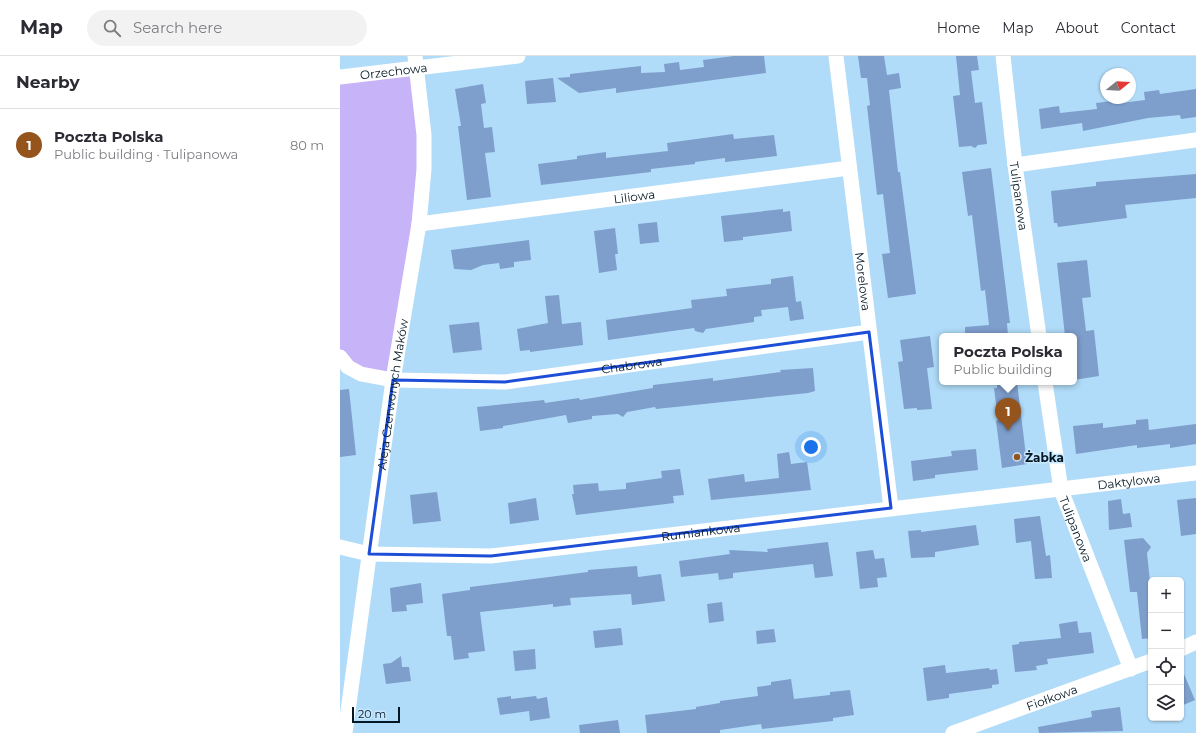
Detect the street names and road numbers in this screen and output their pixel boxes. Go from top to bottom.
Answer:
street label: Orzechowa [359,59,428,82]
street label: Tulipanowa [1007,161,1032,231]
street label: Liliowa [613,186,656,206]
street label: Morelowa [852,251,874,311]
street label: Aleja Czerwonych Maków [373,317,411,471]
street label: Chabrowa [600,353,663,376]
street label: Daktylowa [1096,470,1161,492]
street label: Tulipanowa [1057,494,1096,564]
street label: Rumiankowa [660,519,741,543]
street label: Fiołkowa [1024,681,1079,713]

